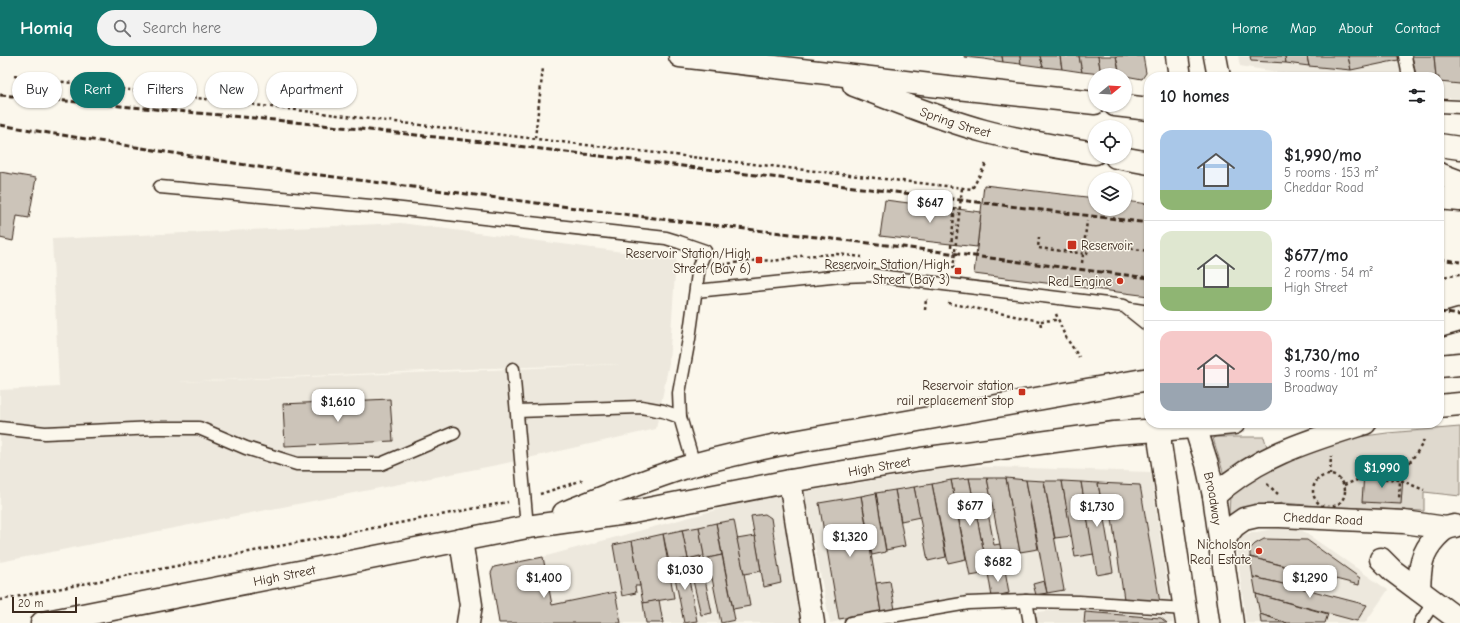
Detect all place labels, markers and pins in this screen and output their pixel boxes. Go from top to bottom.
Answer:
pin: $647 [906,190,954,224]
place label: Reservoir [1081,238,1133,253]
marker: Reservoir [1066,239,1078,251]
place label: Reservoir Station/High Street (Bay 6) [626,246,751,276]
marker: Reservoir Station/High Street (Bay 6) [754,255,764,265]
place label: Reservoir Station/High Street (Bay 3) [825,257,950,287]
marker: Reservoir Station/High Street (Bay 3) [953,266,963,276]
place label: Red Engine [1048,274,1112,289]
marker: Red Engine [1115,276,1125,286]
place label: Reservoir station rail replacement stop [897,378,1014,408]
marker: Reservoir station rail replacement stop [1017,387,1027,397]
pin: $1,610 [305,389,371,423]
pin: $1,990 [1349,455,1415,489]
pin: $677 [946,493,994,527]
pin: $1,730 [1064,494,1130,528]
pin: $1,320 [817,524,883,558]
place label: Nicholson Real Estate [1190,537,1251,567]
marker: Nicholson Real Estate [1254,546,1264,556]
pin: $682 [974,549,1022,583]
pin: $1,030 [652,557,718,591]
pin: $1,400 [511,565,577,599]
pin: $1,290 [1277,565,1343,599]

